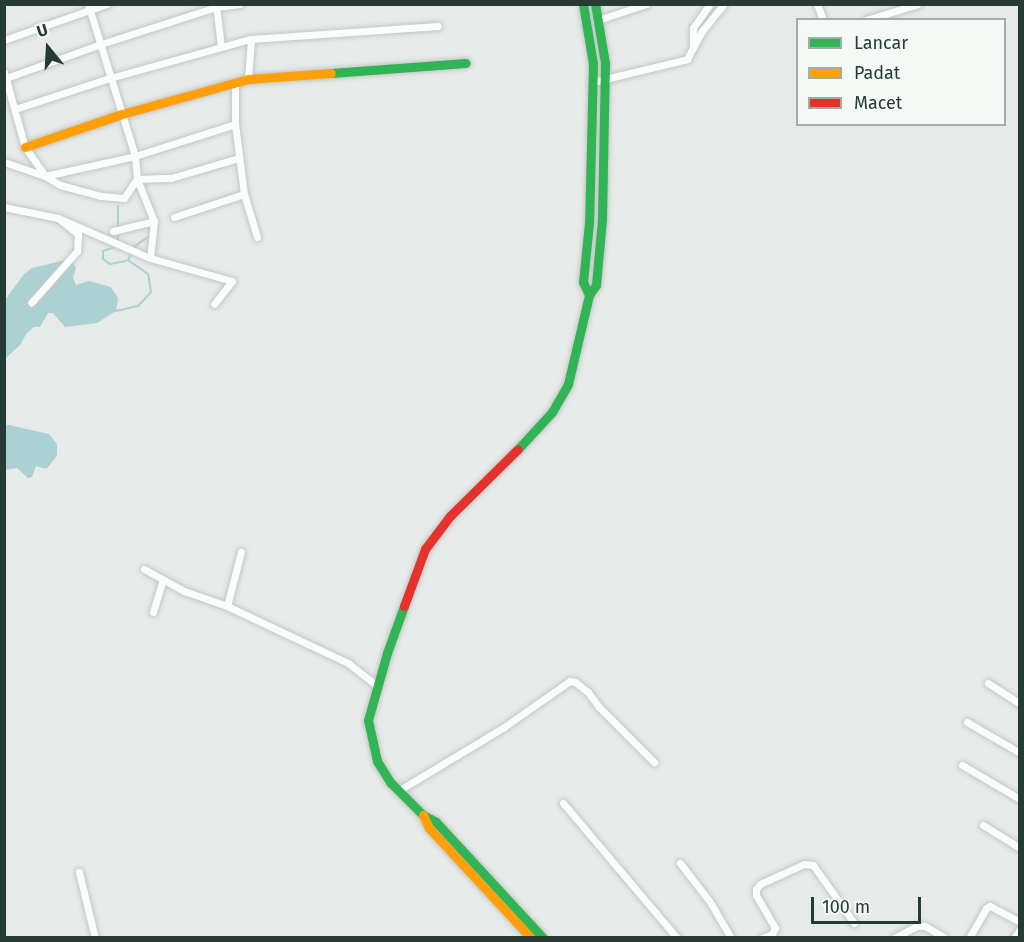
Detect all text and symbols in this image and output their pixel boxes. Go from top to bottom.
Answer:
north arrow [18,18,78,78]
legend [796,18,1006,126]
text: U [34,20,50,41]
text: Lancar [854,32,908,54]
text: Padat [854,62,900,84]
text: Macet [854,92,902,114]
scale bar [814,885,924,923]
text: 100 m [822,896,870,918]

